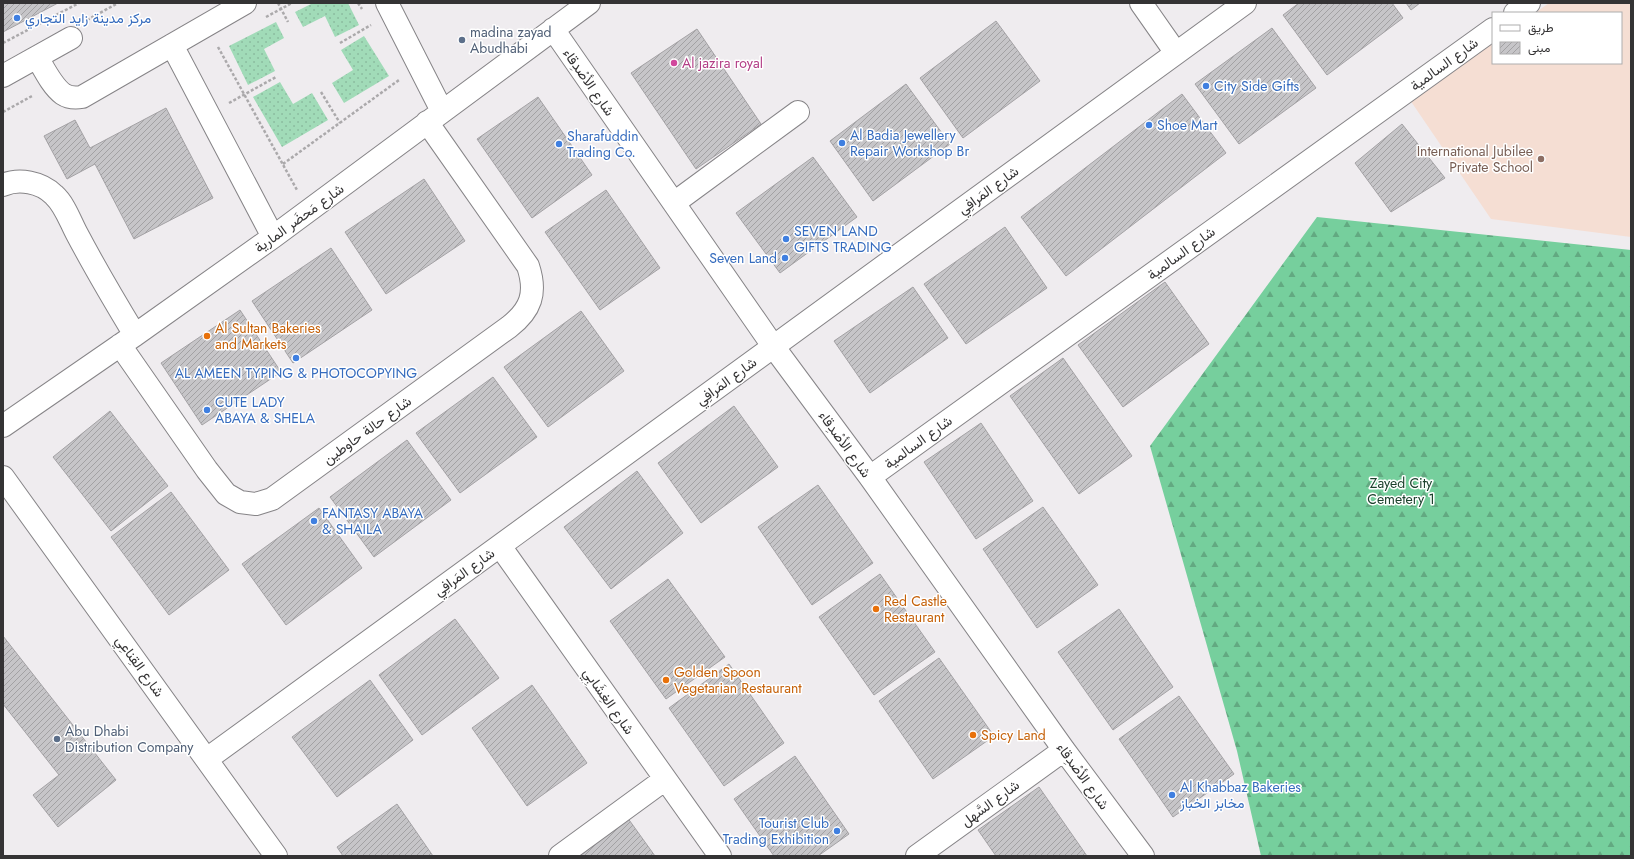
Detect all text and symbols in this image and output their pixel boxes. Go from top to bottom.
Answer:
place label: مركز مدينة زايد التجاري [25,8,151,30]
legend [1492,12,1622,64]
marker: مركز مدينة زايد التجاري [12,13,22,23]
text: طريق [1528,19,1554,37]
place label: madina zayad Abudhabi [470,22,552,58]
street label: شارع السالمية [1406,33,1483,96]
marker: madina zayad Abudhabi [457,35,467,45]
text: مبنى [1528,39,1550,57]
street label: شارع الأصْدِقاء [557,44,620,120]
place label: Al jazira royal [682,53,763,73]
marker: Al jazira royal [669,58,679,68]
place label: City Side Gifts [1214,76,1300,96]
marker: City Side Gifts [1201,81,1211,91]
place label: Shoe Mart [1157,115,1218,135]
marker: Shoe Mart [1144,120,1154,130]
place label: Al Badia Jewellery Repair Workshop Br [850,125,969,161]
place label: Sharafuddin Trading Co. [567,126,639,162]
marker: Al Badia Jewellery Repair Workshop Br [837,138,847,148]
marker: Sharafuddin Trading Co. [554,139,564,149]
place label: International Jubilee Private School [1417,141,1533,177]
marker: International Jubilee Private School [1536,154,1546,164]
street label: شارع المَرافِي [953,161,1024,221]
street label: شارع مَحضَر المارية [250,179,349,258]
place label: SEVEN LAND GIFTS TRADING [794,221,892,257]
street label: شارع السالمية [1143,222,1220,285]
marker: SEVEN LAND GIFTS TRADING [781,234,791,244]
place label: Seven Land [709,248,777,268]
marker: Seven Land [780,253,790,263]
place label: Al Sultan Bakeries and Markets [215,318,321,354]
marker: Al Sultan Bakeries and Markets [202,331,212,341]
street label: شارع المَرافِي [691,352,762,412]
marker: AL AMEEN TYPING & PHOTOCOPYING [291,353,301,363]
place label: AL AMEEN TYPING & PHOTOCOPYING [175,363,417,383]
street label: شارع حالة حاوطين [319,391,416,470]
place label: CUTE LADY ABAYA & SHELA [215,392,316,428]
marker: CUTE LADY ABAYA & SHELA [202,405,212,415]
street label: شارع الأصْدِقاء [813,406,876,482]
street label: شارع السالمية [880,411,957,474]
park label: Zayed City Cemetery 1 [1367,473,1435,509]
place label: FANTASY ABAYA & SHAILA [322,503,424,539]
marker: FANTASY ABAYA & SHAILA [309,516,319,526]
street label: شارع المَرافِي [429,543,500,603]
place label: Red Castle Restaurant [884,591,947,627]
marker: Red Castle Restaurant [871,604,881,614]
street label: شارع القِناعِي [109,631,169,702]
place label: Golden Spoon Vegetarian Restaurant [674,662,802,698]
street label: شارع الغِشَابِي [577,663,639,740]
marker: Golden Spoon Vegetarian Restaurant [661,675,671,685]
place label: Abu Dhabi Distribution Company [65,721,194,757]
place label: Spicy Land [981,725,1046,745]
marker: Spicy Land [968,730,978,740]
marker: Abu Dhabi Distribution Company [52,734,62,744]
street label: شارع الأصْدِقاء [1051,738,1114,814]
street label: شارع السَّهل [957,775,1024,832]
place label: Al Khabbaz Bakeries مخابز الخباز [1179,777,1301,813]
marker: Al Khabbaz Bakeries مخابز الخباز [1167,790,1177,800]
place label: Tourist Club Trading Exhibition [723,813,829,849]
marker: Tourist Club Trading Exhibition [832,826,842,836]

